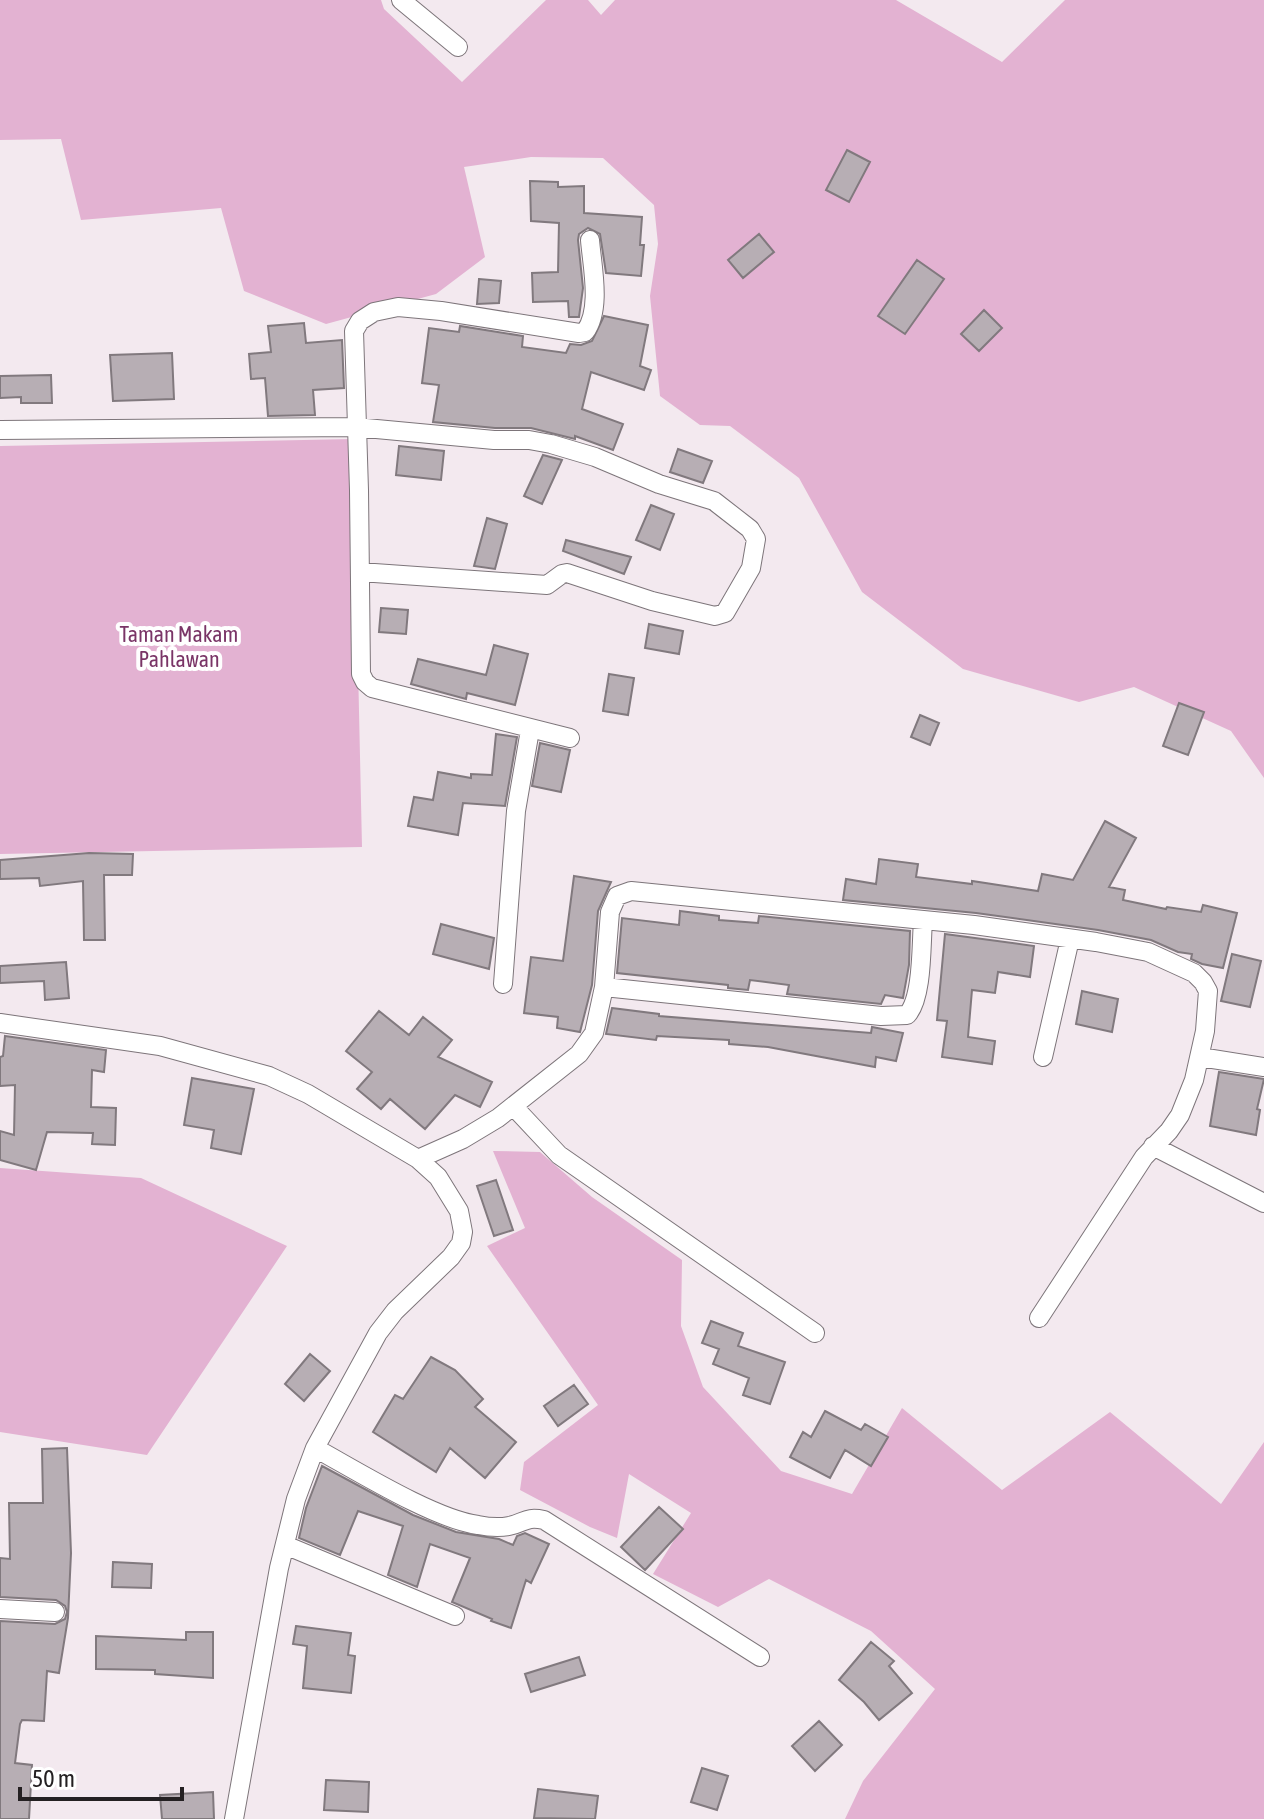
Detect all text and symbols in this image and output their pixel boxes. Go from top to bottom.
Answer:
park label: Taman Makam Pahlawan [120,621,238,672]
scale bar [20,1751,182,1801]
text: 50 m [32,1765,75,1792]

